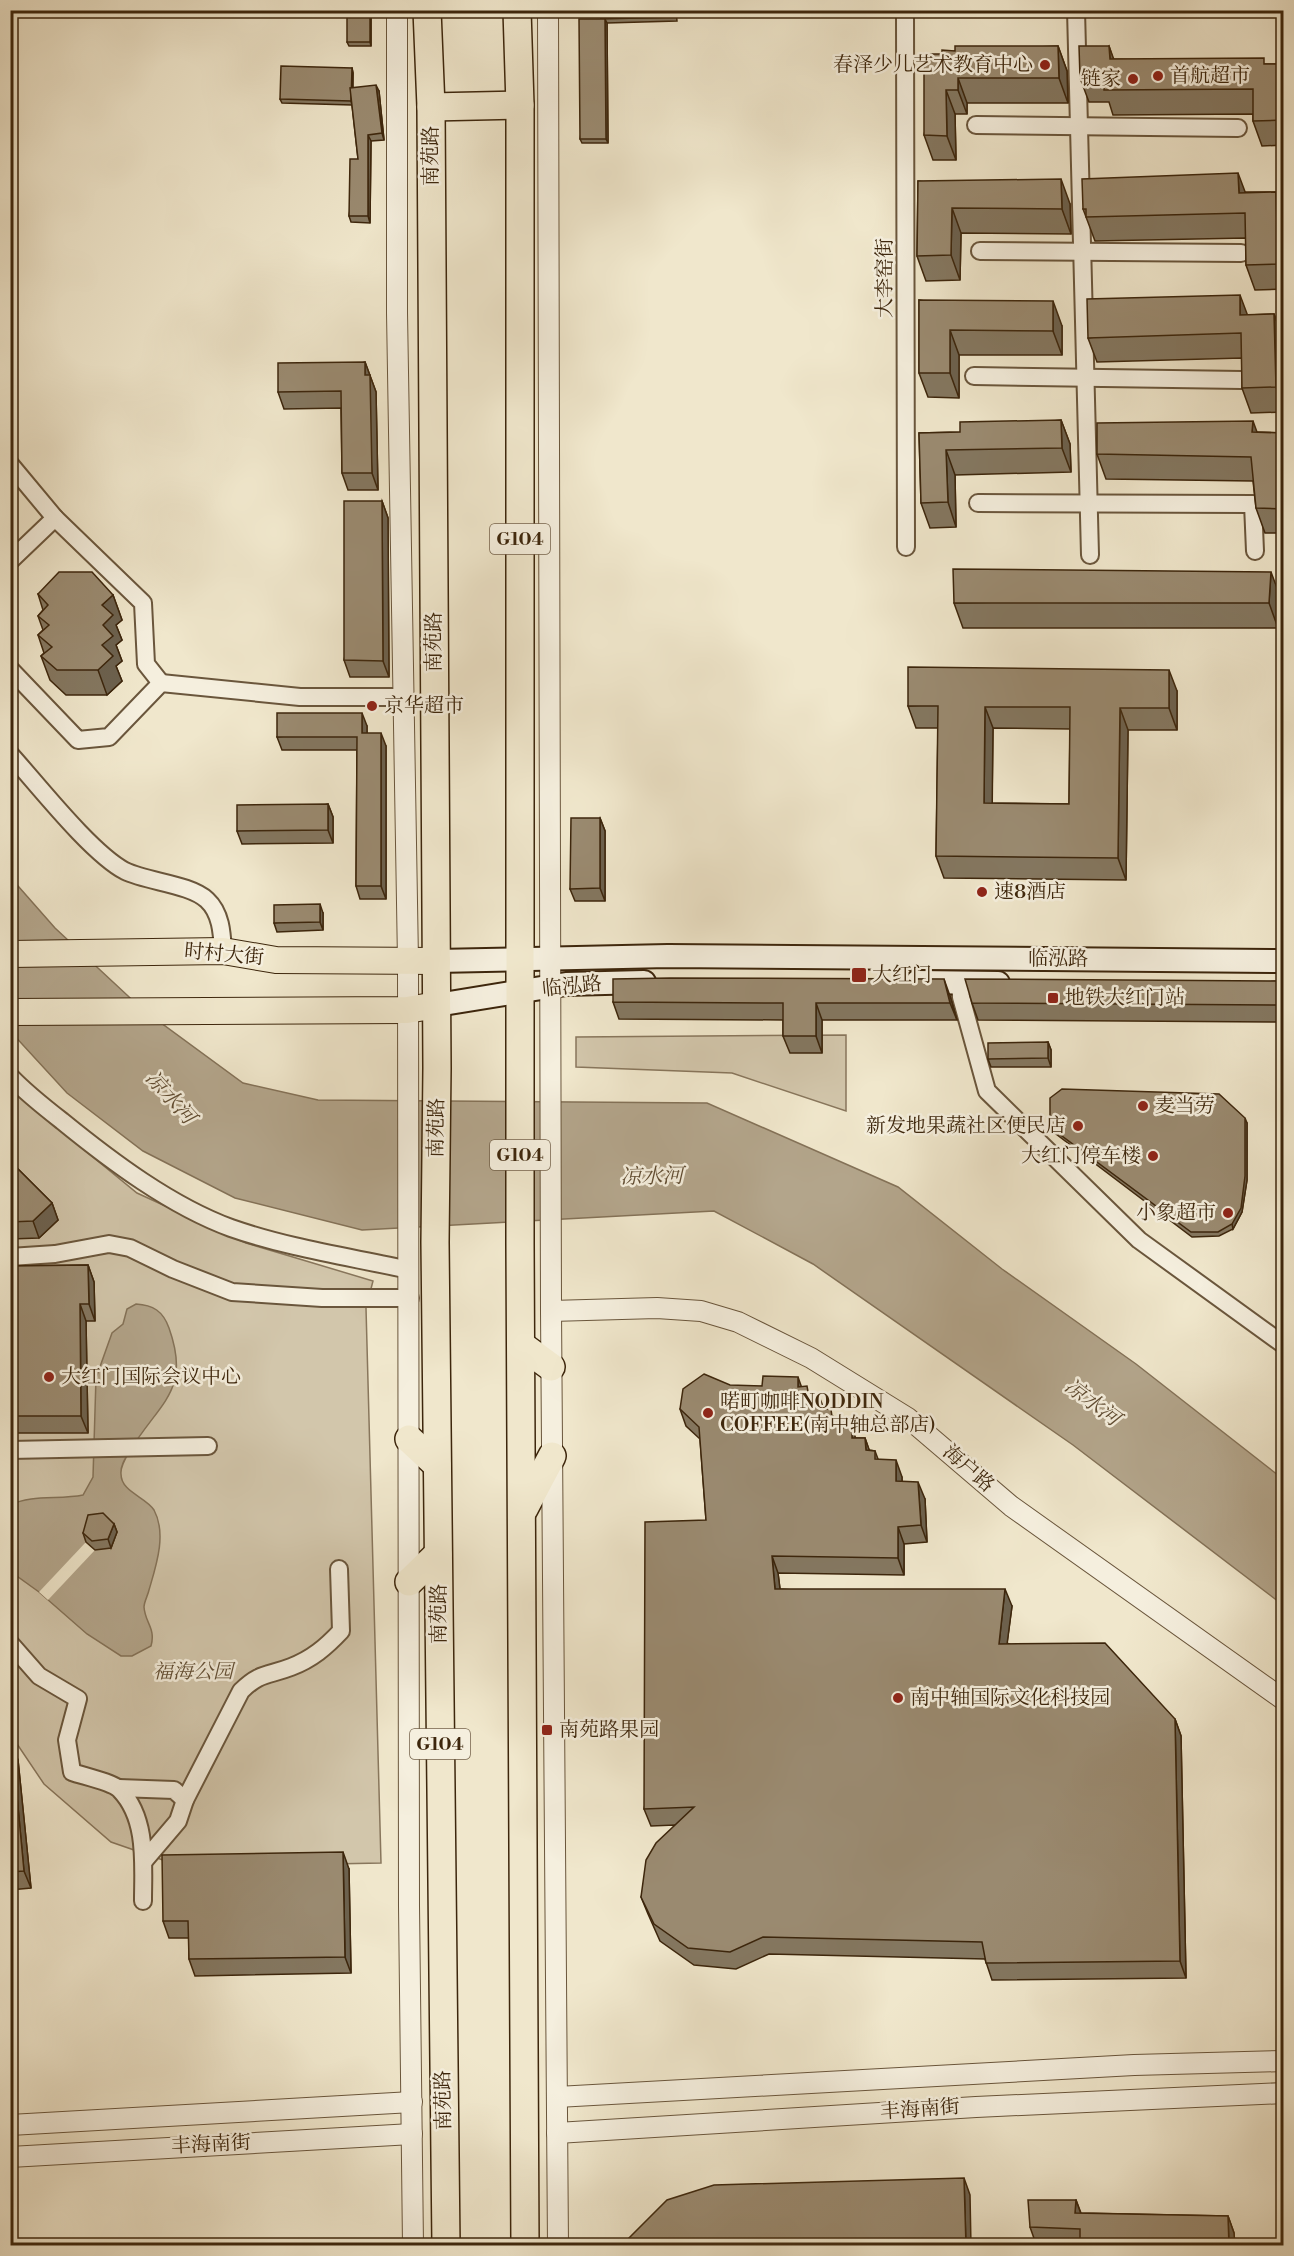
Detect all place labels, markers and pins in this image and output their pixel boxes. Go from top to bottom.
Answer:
place label: 春泽少儿艺术教育中心 [833,53,1033,78]
marker: 春泽少儿艺术教育中心 [1038,58,1052,72]
place label: 首航超市 [1170,64,1250,89]
place label: 链家 [1081,67,1121,92]
marker: 首航超市 [1151,69,1165,83]
marker: 链家 [1126,72,1140,86]
place label: 京华超市 [384,694,464,719]
marker: 京华超市 [365,699,379,713]
place label: 速8酒店 [994,880,1066,905]
marker: 速8酒店 [975,885,989,899]
place label: 大红门 [872,963,932,988]
marker: 大红门 [850,966,868,984]
place label: 地铁大红门站 [1065,986,1185,1011]
marker: 地铁大红门站 [1046,991,1060,1005]
place label: 麦当劳 [1155,1094,1215,1119]
marker: 麦当劳 [1136,1099,1150,1113]
place label: 新发地果蔬社区便民店 [866,1114,1066,1139]
marker: 新发地果蔬社区便民店 [1071,1119,1085,1133]
place label: 大红门停车楼 [1021,1144,1141,1169]
marker: 大红门停车楼 [1146,1149,1160,1163]
place label: 小象超市 [1136,1201,1216,1226]
marker: 小象超市 [1221,1206,1235,1220]
place label: 大红门国际会议中心 [61,1365,241,1390]
marker: 大红门国际会议中心 [42,1370,56,1384]
place label: 喏町咖啡NODDIN COFFEE(南中轴总部店) [720,1390,936,1438]
marker: 喏町咖啡NODDIN COFFEE(南中轴总部店) [701,1406,715,1420]
place label: 南中轴国际文化科技园 [910,1686,1110,1711]
marker: 南中轴国际文化科技园 [891,1691,905,1705]
place label: 南苑路果园 [559,1718,659,1743]
marker: 南苑路果园 [540,1723,554,1737]

